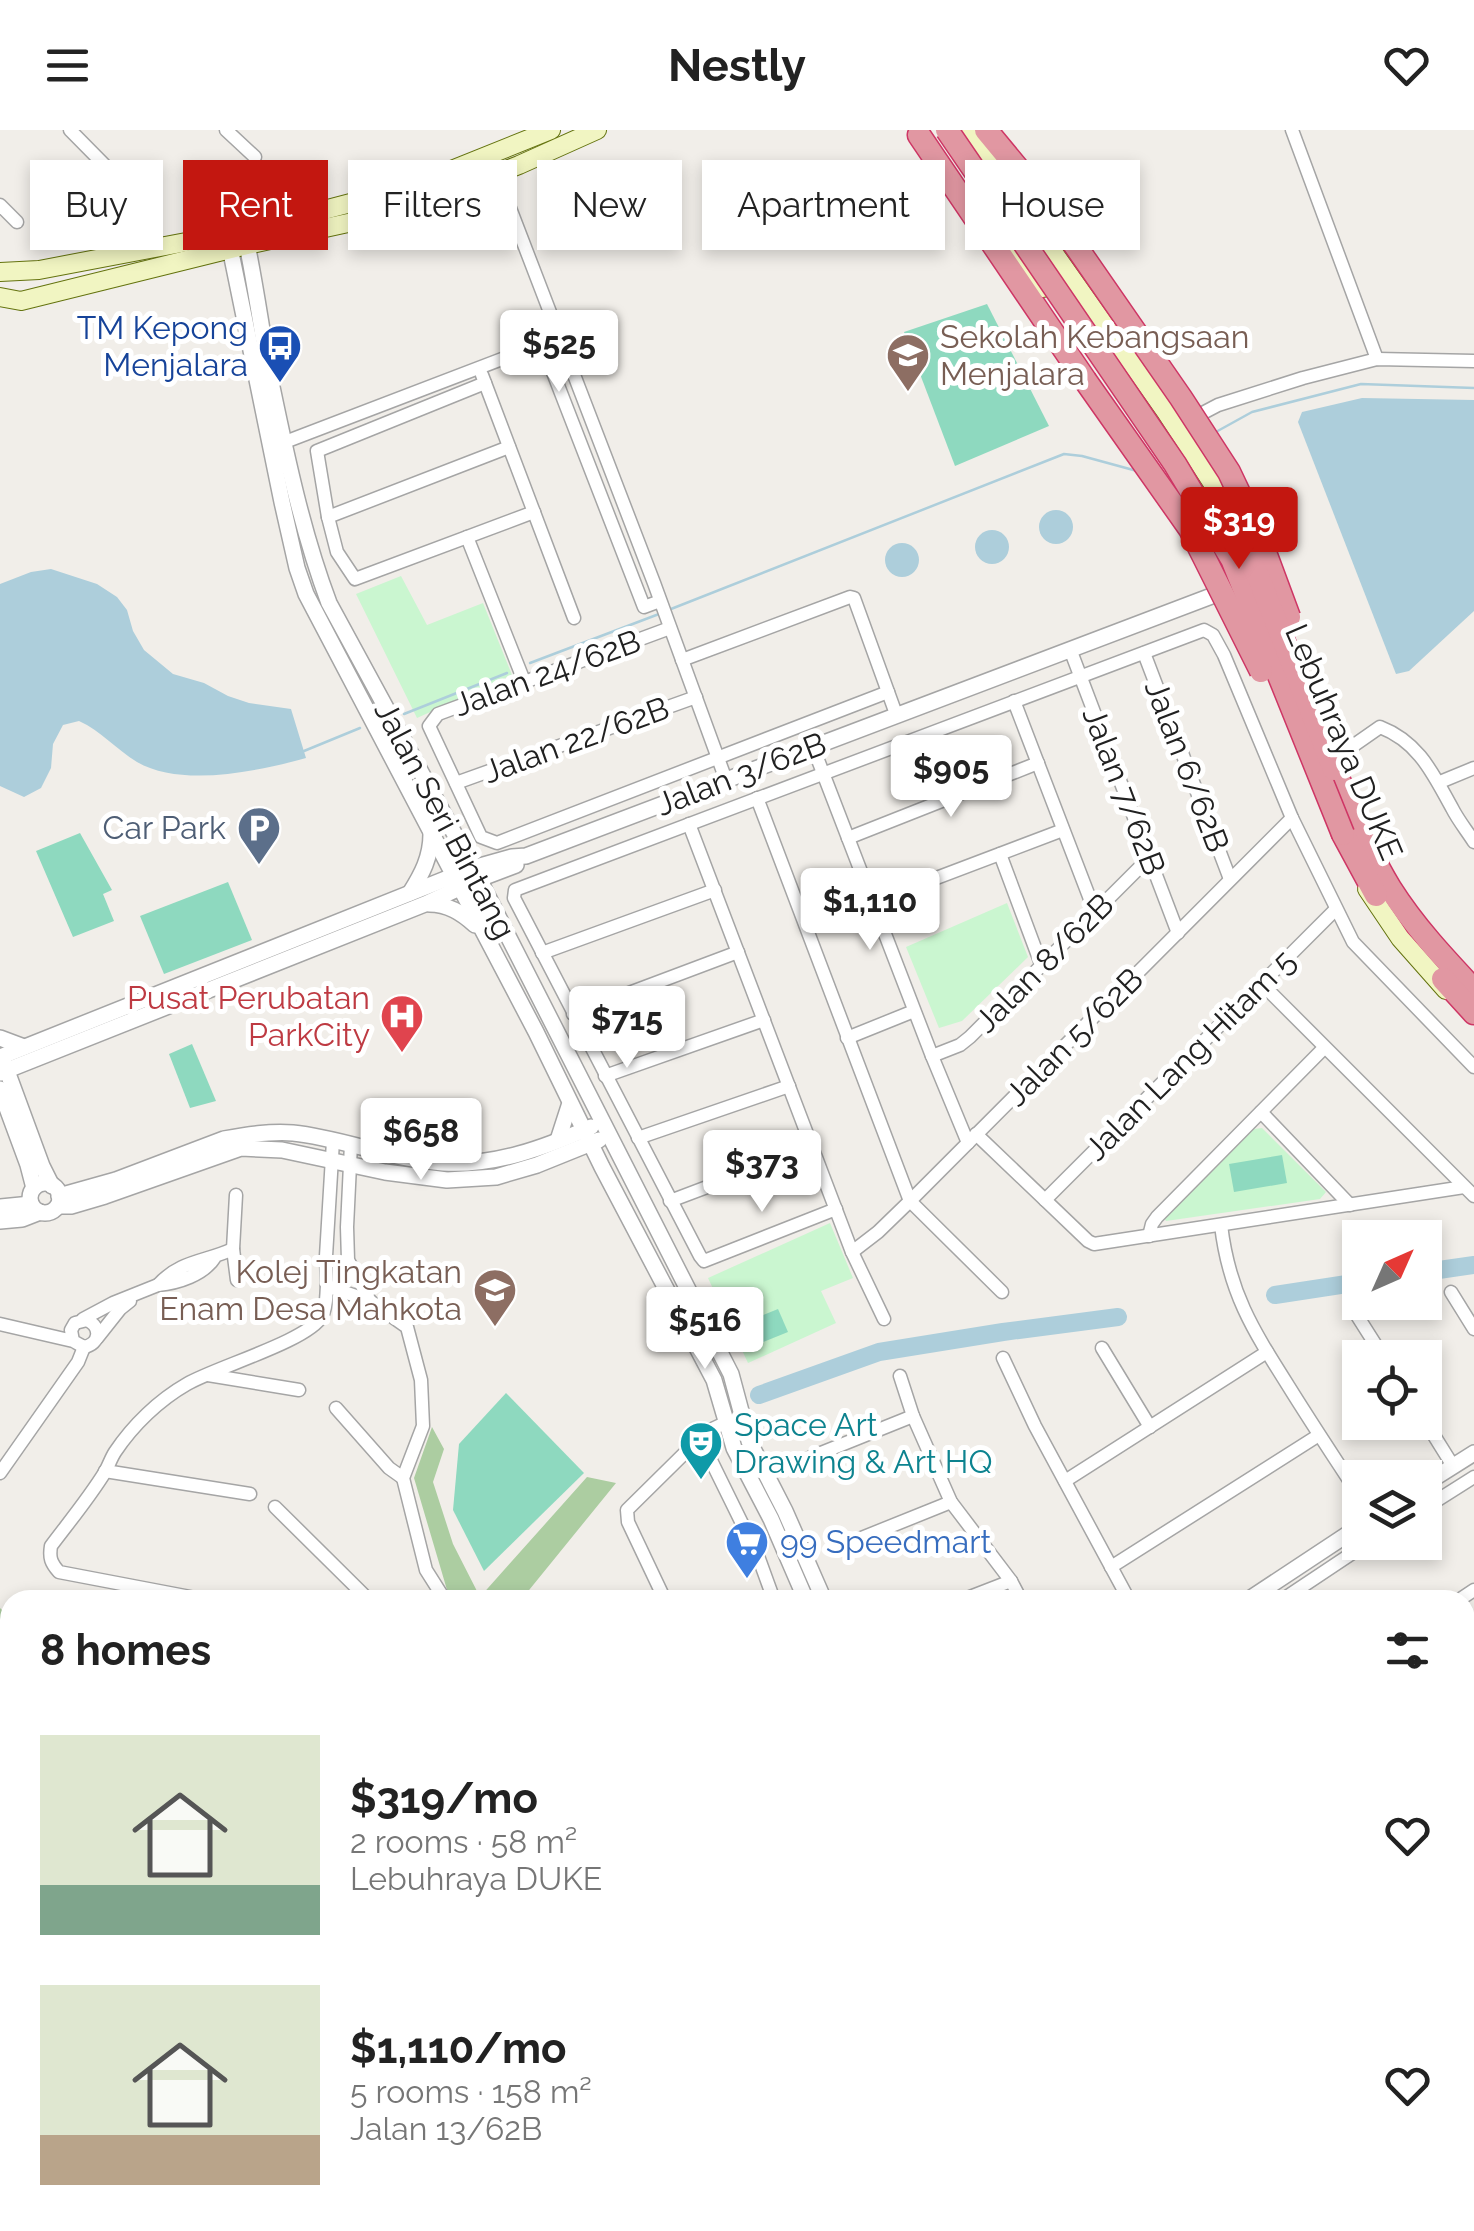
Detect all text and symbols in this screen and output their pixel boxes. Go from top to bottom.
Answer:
icon: menu [40,38,95,93]
icon: heart [1379,38,1434,93]
text: Nestly [668,39,806,92]
chip: Buy [30,160,163,250]
chip: Rent [183,160,328,250]
chip: Filters [348,160,517,250]
chip: New [537,160,682,250]
chip: Apartment [702,160,945,250]
chip: House [965,160,1140,250]
place label: TM Kepong Menjalara [77,309,248,383]
pin: $525 [500,310,618,395]
place label: Sekolah Kebangsaan Menjalara [940,318,1249,392]
bus stop icon: TM Kepong Menjalara [257,323,303,384]
text: $525 [522,324,596,361]
school or university icon: Sekolah Kebangsaan Menjalara [885,332,931,393]
pin: $319 [1180,487,1298,572]
text: $319 [1203,501,1275,538]
street label: Lebuhraya DUKE [1278,618,1411,865]
street label: Jalan 24/62B [449,622,645,723]
street label: Jalan 6/62B [1138,675,1237,857]
street label: Jalan 22/62B [478,689,674,790]
street label: Jalan Seri Bintang [367,695,524,945]
street label: Jalan 7/62B [1076,702,1173,880]
street label: Jalan 3/62B [651,724,831,823]
pin: $905 [892,735,1010,820]
text: $905 [913,749,989,786]
parking icon: Car Park [236,805,282,866]
place label: Car Park [103,809,226,846]
pin: $1,110 [789,868,951,953]
text: $1,110 [823,882,917,919]
street label: Jalan 8/62B [967,886,1121,1040]
street label: Jalan Lang Hitam 5 [1077,942,1302,1167]
street label: Jalan 5/62B [997,960,1150,1113]
place label: Pusat Perubatan ParkCity [127,979,370,1053]
pin: $715 [568,986,686,1071]
hospital icon: Pusat Perubatan ParkCity [379,993,425,1054]
text: $715 [591,1000,663,1037]
pin: $658 [362,1098,480,1183]
text: $658 [383,1112,459,1149]
pin: $373 [703,1130,821,1215]
text: $373 [725,1144,799,1181]
north arrow [1342,1220,1442,1320]
map controls [1342,1220,1442,1560]
place label: Kolej Tingkatan Enam Desa Mahkota [159,1253,462,1327]
school or university icon: Kolej Tingkatan Enam Desa Mahkota [472,1267,518,1328]
pin: $516 [646,1287,764,1372]
text: $516 [668,1301,742,1338]
button: locate [1342,1340,1442,1440]
place label: Space Art Drawing & Art HQ [734,1406,992,1480]
theatre icon: Space Art Drawing & Art HQ [678,1420,724,1481]
button: layers [1342,1460,1442,1560]
supermarket icon: 99 Speedmart [724,1519,770,1580]
place label: 99 Speedmart [780,1523,991,1560]
icon: filters [1380,1623,1435,1678]
text: 8 homes [40,1626,211,1675]
text: $319/mo [350,1774,538,1823]
icon: home [120,1775,240,1895]
icon: heart [1380,1808,1435,1863]
text: 2 rooms · 58 m² [350,1823,577,1860]
text: Lebuhraya DUKE [350,1860,602,1897]
text: $1,110/mo [350,2024,566,2073]
icon: home [120,2025,240,2145]
icon: heart [1380,2058,1435,2113]
text: 5 rooms · 158 m² [350,2073,592,2110]
text: Jalan 13/62B [350,2110,542,2147]

